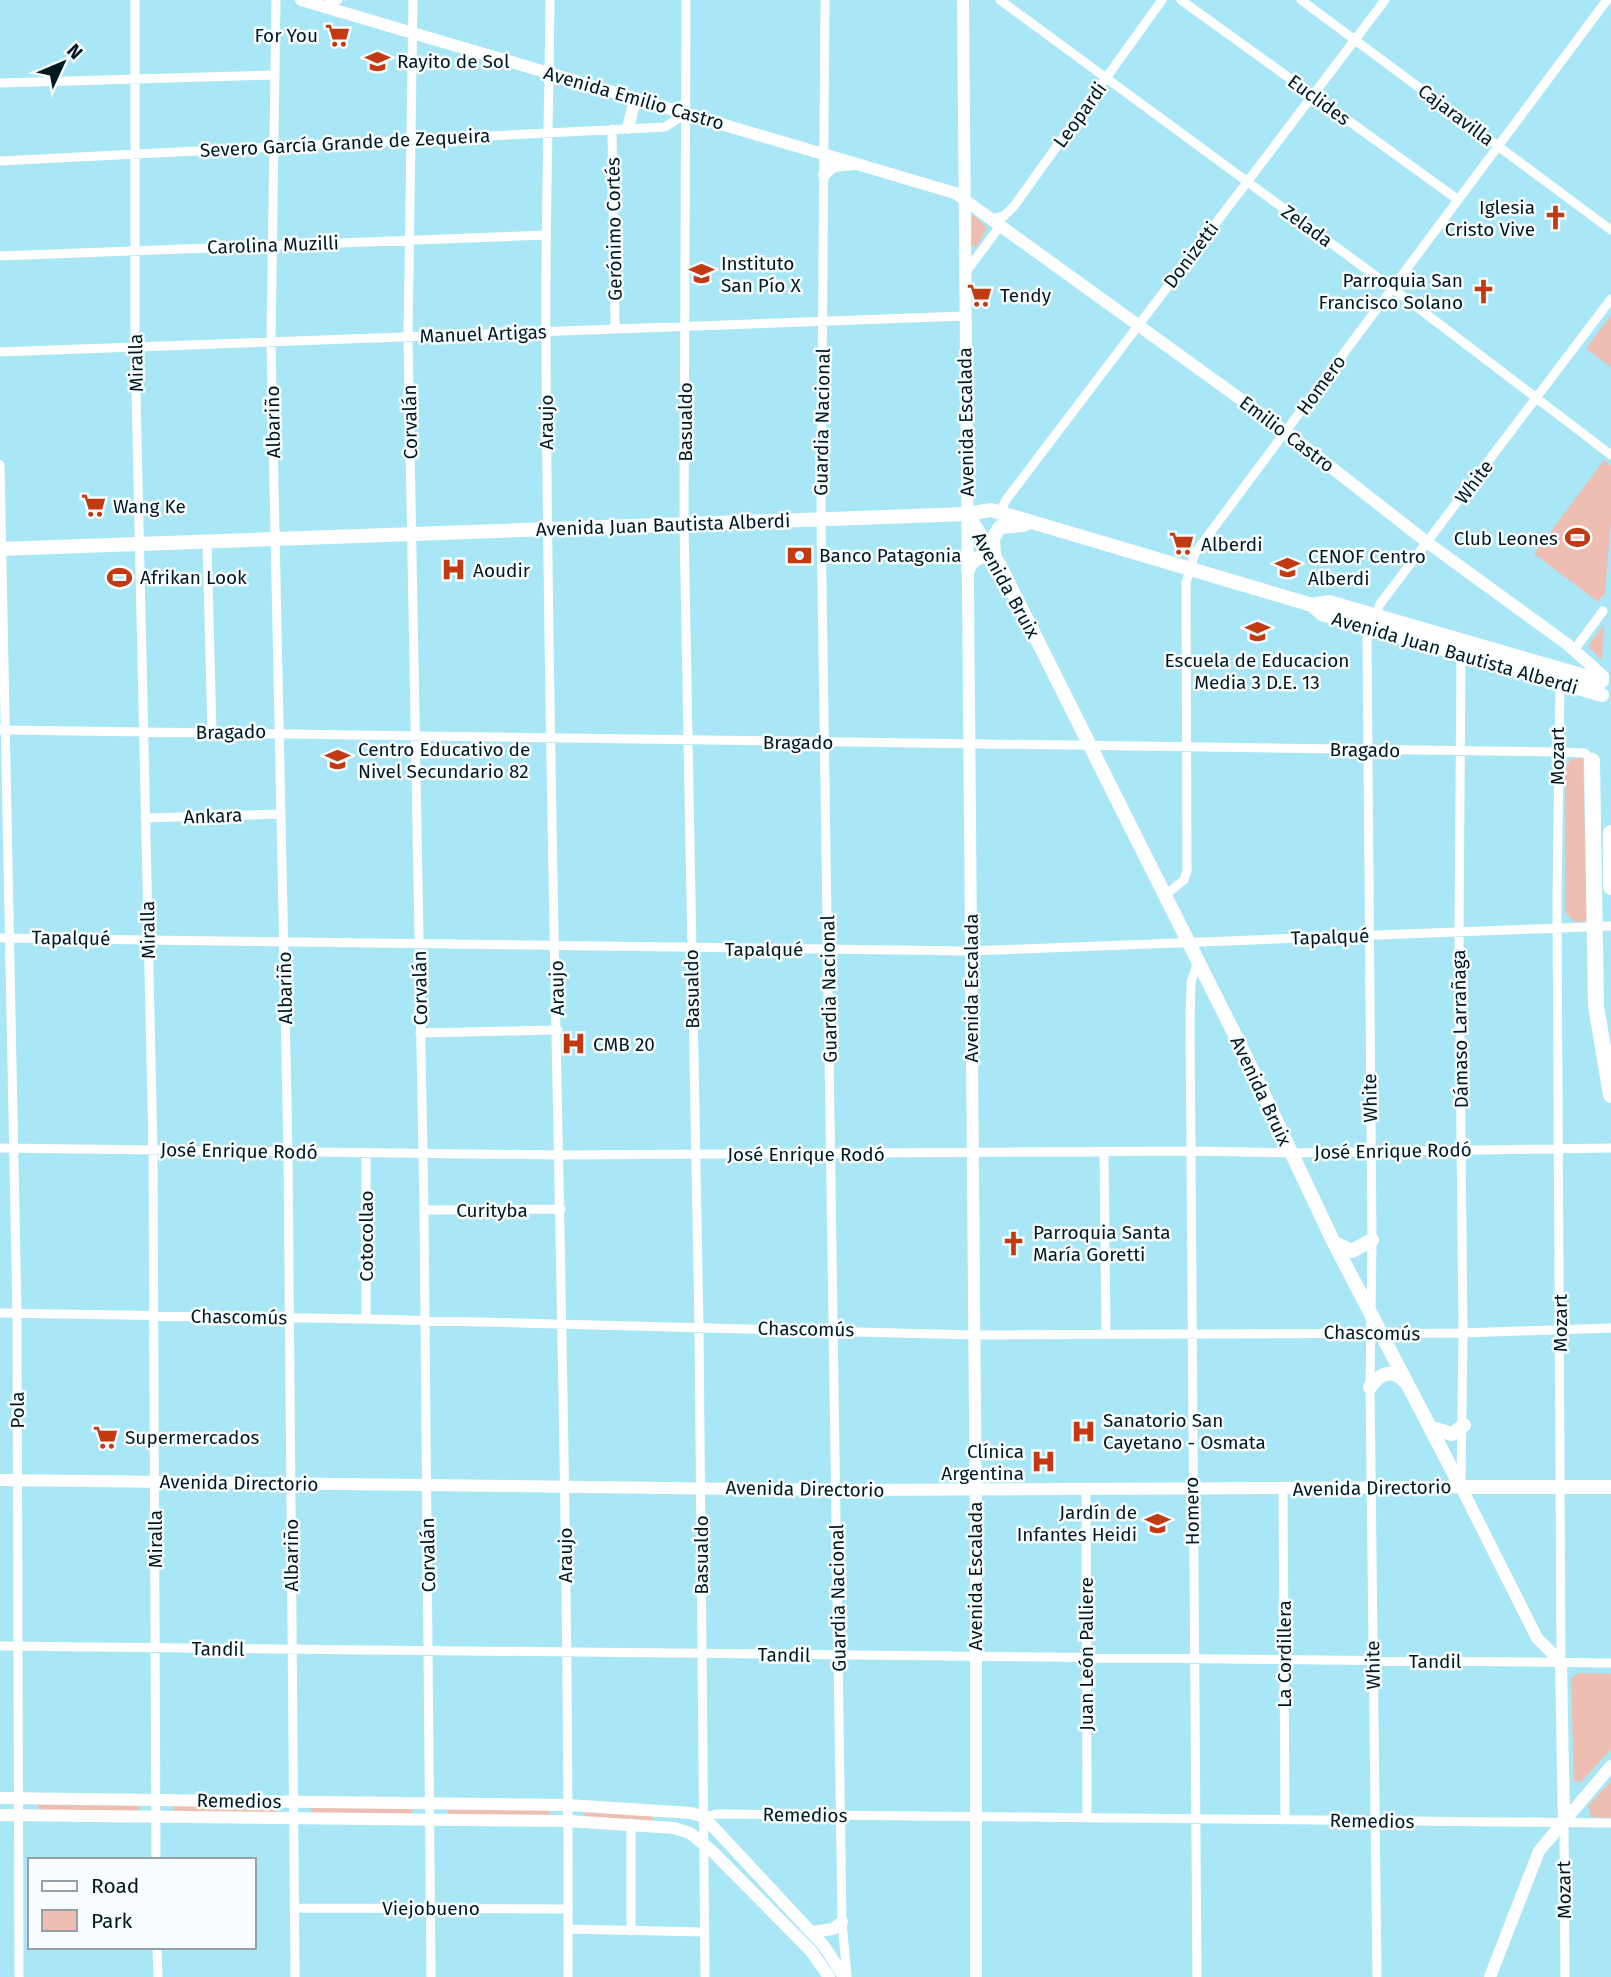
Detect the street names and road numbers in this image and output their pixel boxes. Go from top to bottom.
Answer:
street label: Avenida Emilio Castro [541,61,727,135]
street label: Euclides [1283,70,1355,130]
street label: Leopardi [1049,78,1111,152]
street label: Cajaravilla [1414,79,1498,151]
street label: Severo García Grande de Zequeira [199,124,491,162]
street label: Gerónimo Cortés [601,157,627,301]
street label: Zelada [1277,200,1337,252]
street label: Donizetti [1159,217,1223,293]
street label: Carolina Muzilli [207,231,339,259]
street label: Manuel Artigas [419,320,547,348]
street label: Miralla [124,334,148,392]
street label: Guardia Nacional [809,347,835,496]
street label: Avenida Escalada [953,347,979,497]
street label: Homero [1292,351,1350,419]
street label: Basualdo [674,382,697,462]
street label: Corvalán [398,384,422,460]
street label: Albariño [261,385,285,459]
street label: Emilio Castro [1235,391,1339,477]
street label: Araujo [535,394,558,450]
street label: White [1450,455,1498,509]
street label: Avenida Juan Bautista Alberdi [535,509,791,541]
street label: Avenida Bruix [967,528,1045,643]
street label: Avenida Juan Bautista Alberdi [1329,607,1581,699]
street label: Bragado [195,720,267,744]
street label: Mozart [1546,727,1569,785]
street label: Bragado [763,731,833,754]
street label: Bragado [1329,738,1401,762]
street label: Ankara [183,803,243,829]
street label: Miralla [136,901,160,959]
street label: Avenida Escalada [960,913,983,1063]
street label: Guardia Nacional [816,914,842,1063]
street label: Tapalqué [1290,924,1370,950]
street label: Tapalqué [31,926,111,950]
street label: Tapalqué [725,938,803,961]
street label: Basualdo [680,949,704,1029]
street label: Dámaso Larrañaga [1447,949,1473,1109]
street label: Corvalán [408,950,432,1026]
street label: Albariño [273,951,297,1025]
street label: Araujo [545,960,569,1016]
street label: Avenida Bruix [1226,1033,1297,1150]
street label: White [1358,1073,1382,1123]
street label: José Enrique Rodó [160,1138,318,1164]
street label: José Enrique Rodó [1314,1138,1472,1164]
street label: José Enrique Rodó [727,1143,885,1166]
street label: Cotocollao [355,1190,378,1282]
street label: Curityba [456,1199,528,1222]
street label: Mozart [1549,1294,1572,1352]
street label: Chascomús [190,1305,288,1329]
street label: Chascomús [757,1317,855,1341]
street label: Chascomús [1323,1321,1421,1345]
street label: Pola [6,1391,29,1429]
street label: Avenida Directorio [159,1470,319,1496]
street label: Avenida Directorio [1292,1475,1452,1501]
street label: Avenida Directorio [725,1476,885,1502]
street label: Homero [1180,1477,1204,1545]
street label: Avenida Escalada [964,1501,987,1651]
street label: Miralla [144,1510,167,1568]
street label: Basualdo [690,1515,713,1595]
street label: Corvalán [416,1517,440,1593]
street label: Albariño [280,1519,303,1591]
street label: Guardia Nacional [825,1523,851,1672]
street label: Araujo [554,1527,577,1583]
street label: Juan León Palliere [1075,1577,1098,1731]
street label: La Cordillera [1273,1600,1296,1708]
street label: Tandil [191,1637,245,1661]
street label: White [1361,1640,1385,1690]
street label: Tandil [757,1643,811,1667]
street label: Tandil [1409,1650,1462,1673]
street label: Remedios [196,1789,282,1813]
street label: Remedios [762,1803,848,1827]
street label: Remedios [1329,1809,1415,1833]
street label: Mozart [1552,1861,1576,1919]
street label: Viejobueno [382,1897,480,1920]

